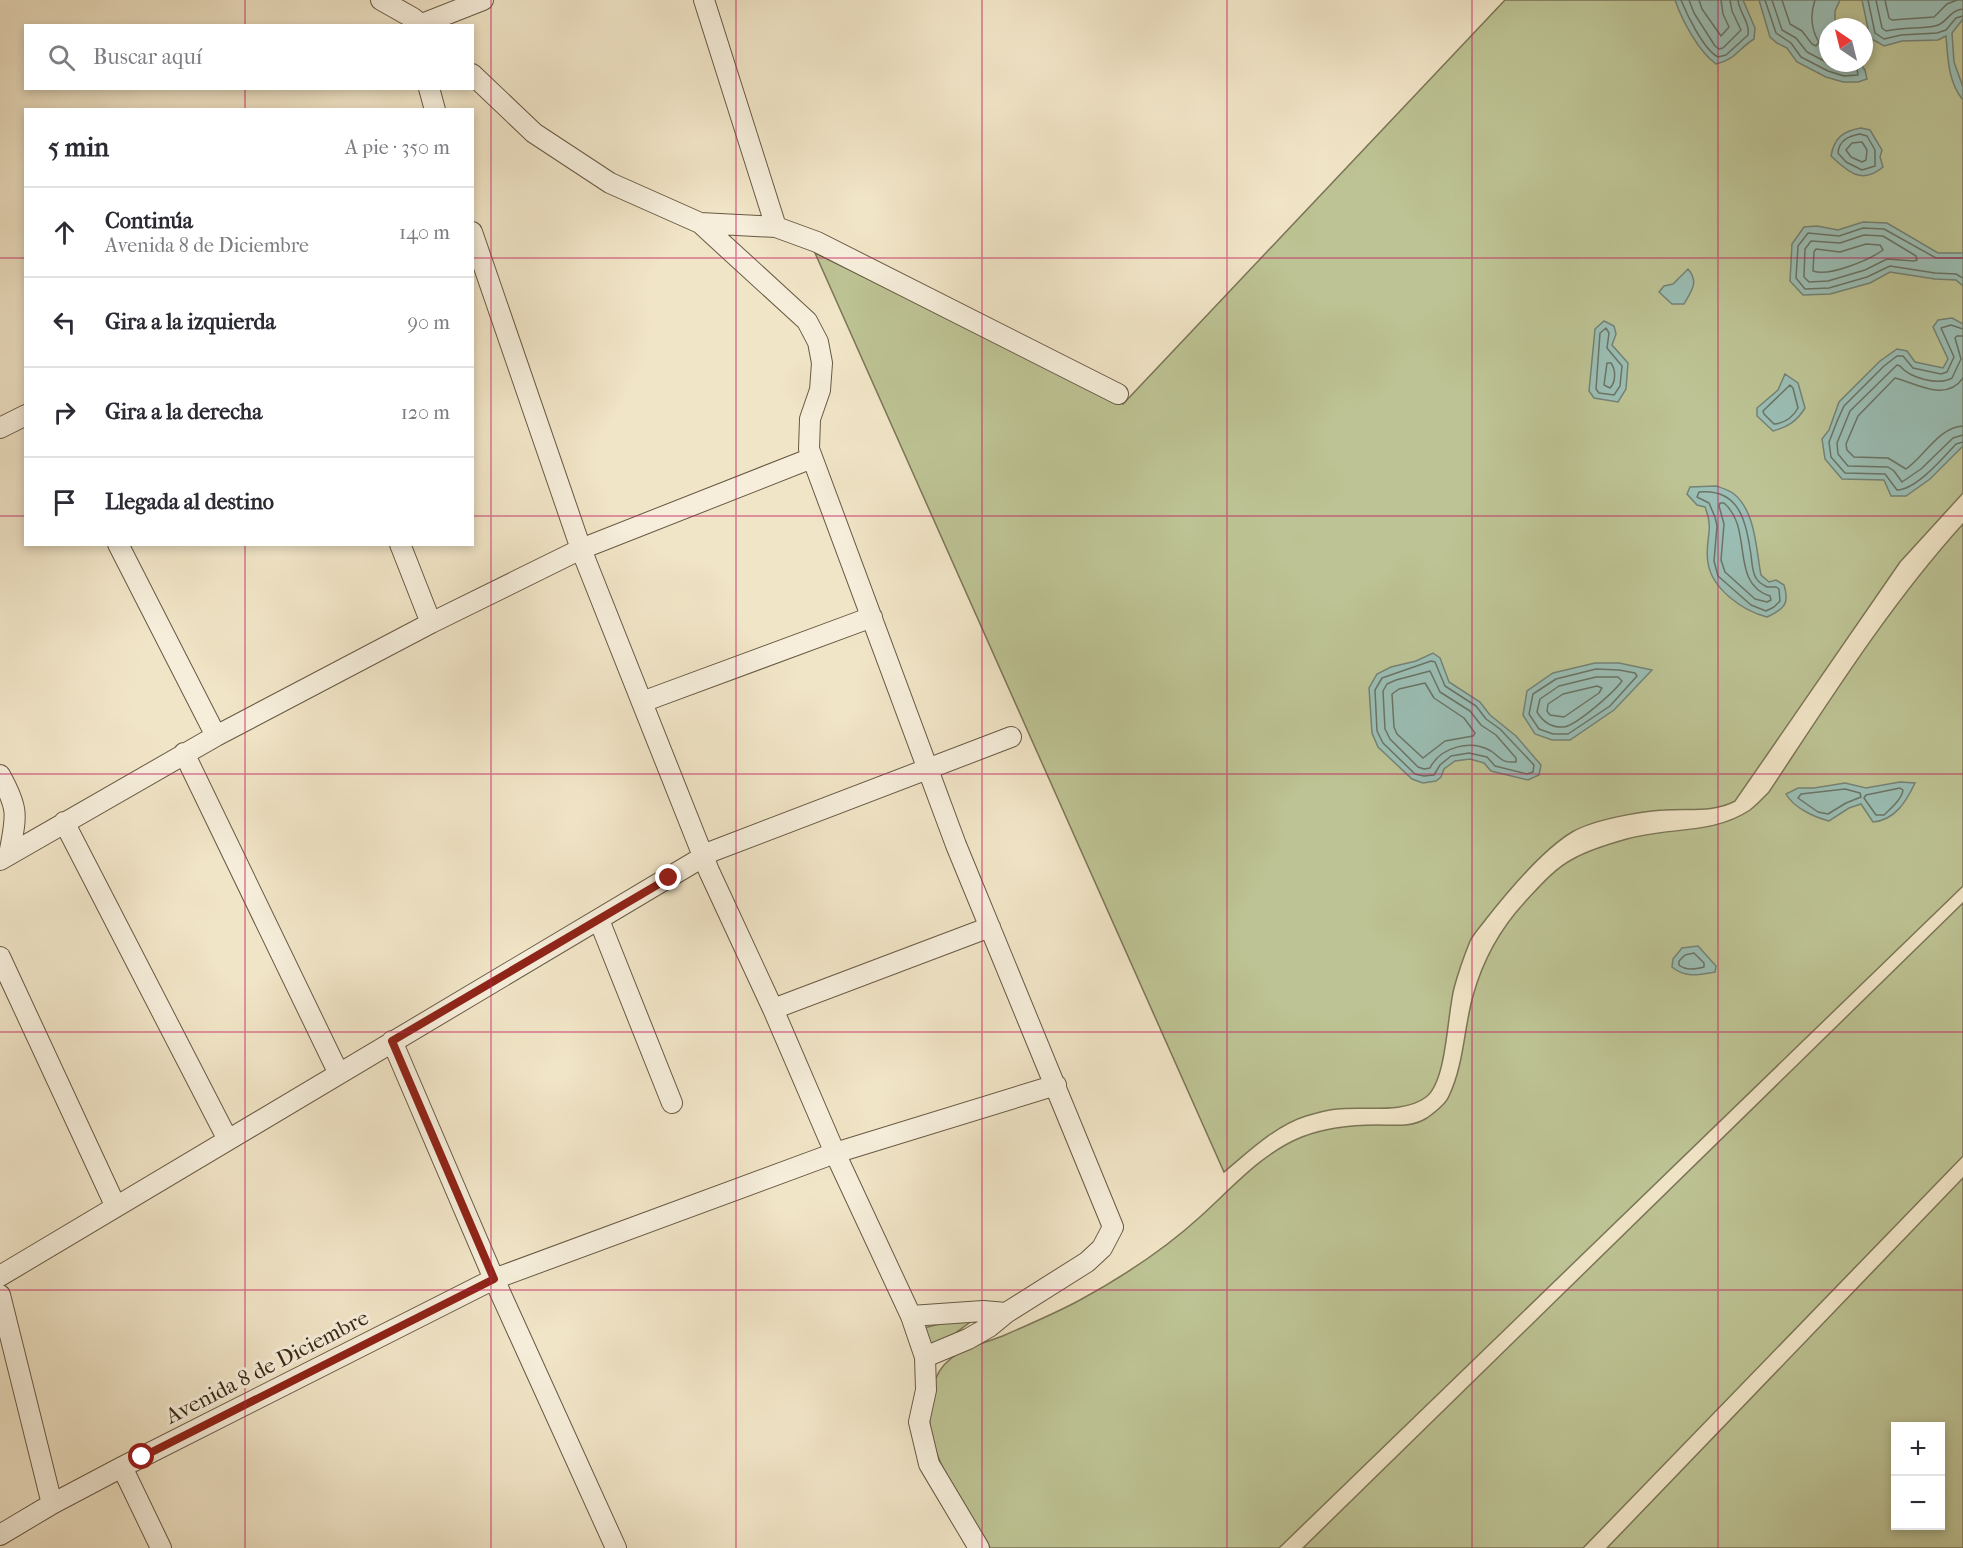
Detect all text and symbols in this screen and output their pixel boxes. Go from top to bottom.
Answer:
north arrow [1819,18,1873,72]
search box [24,24,474,90]
icon: search [45,41,78,74]
text: Buscar aquí [93,44,202,70]
text: 5 min [48,132,109,163]
text: A pie · 350 m [345,136,450,159]
text: Continúa [105,208,193,234]
icon: ahead [48,216,81,249]
text: 140 m [399,221,450,244]
text: Avenida 8 de Diciembre [105,234,309,257]
icon: left [48,306,81,339]
text: Gira a la izquierda [105,309,276,335]
text: 90 m [408,311,450,334]
icon: right [48,396,81,429]
text: Gira a la derecha [105,399,262,425]
text: 120 m [401,401,450,424]
icon: arrive [48,486,81,519]
text: Llegada al destino [105,489,274,515]
route end [655,864,681,890]
street label: Avenida 8 de Diciembre [160,1304,373,1430]
map controls [1891,1422,1945,1530]
button: + [1891,1422,1945,1476]
route start [128,1443,154,1469]
button: − [1891,1476,1945,1530]

